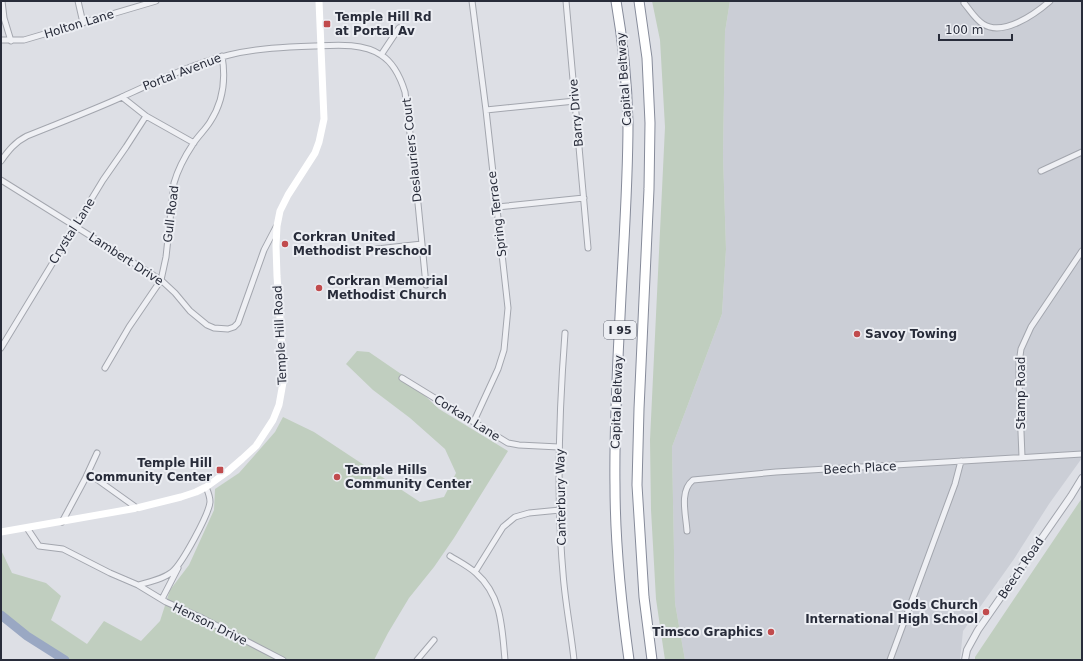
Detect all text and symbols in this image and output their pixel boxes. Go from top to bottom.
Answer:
street label: Holton Lane [42,7,116,41]
place label: Temple Hill Rd at Portal Av [335,10,432,38]
scale bar [939,16,1012,42]
marker: Temple Hill Rd at Portal Av [322,19,332,29]
text: 100 m [945,23,983,37]
street label: Capital Beltway [614,32,634,126]
street label: Portal Avenue [141,51,223,93]
street label: Barry Drive [566,78,586,148]
street label: Deslauriers Court [400,97,424,203]
street label: Spring Terrace [485,170,509,258]
street label: Gull Road [161,185,181,243]
street label: Crystal Lane [46,196,98,266]
street label: Lambert Drive [86,230,166,288]
place label: Corkran United Methodist Preschool [293,230,432,258]
marker: Corkran United Methodist Preschool [280,239,290,249]
place label: Corkran Memorial Methodist Church [327,274,448,302]
marker: Corkran Memorial Methodist Church [314,283,324,293]
street label: Temple Hill Road [270,285,290,386]
road number: I 95 [604,321,636,339]
place label: Savoy Towing [865,327,957,341]
marker: Savoy Towing [852,329,862,339]
street label: Capital Beltway [608,355,626,449]
street label: Stamp Road [1014,357,1028,429]
street label: Corkan Lane [431,392,503,444]
street label: Canterbury Way [553,448,569,546]
place label: Temple Hill Community Center [86,456,212,484]
street label: Beech Place [823,459,897,477]
place label: Temple Hills Community Center [345,463,471,491]
marker: Temple Hill Community Center [215,465,225,475]
marker: Temple Hills Community Center [332,472,342,482]
street label: Beech Road [995,535,1047,601]
place label: Gods Church International High School [805,598,978,626]
street label: Henson Drive [171,600,249,648]
marker: Gods Church International High School [981,607,991,617]
place label: Timsco Graphics [652,625,763,639]
marker: Timsco Graphics [766,627,776,637]

